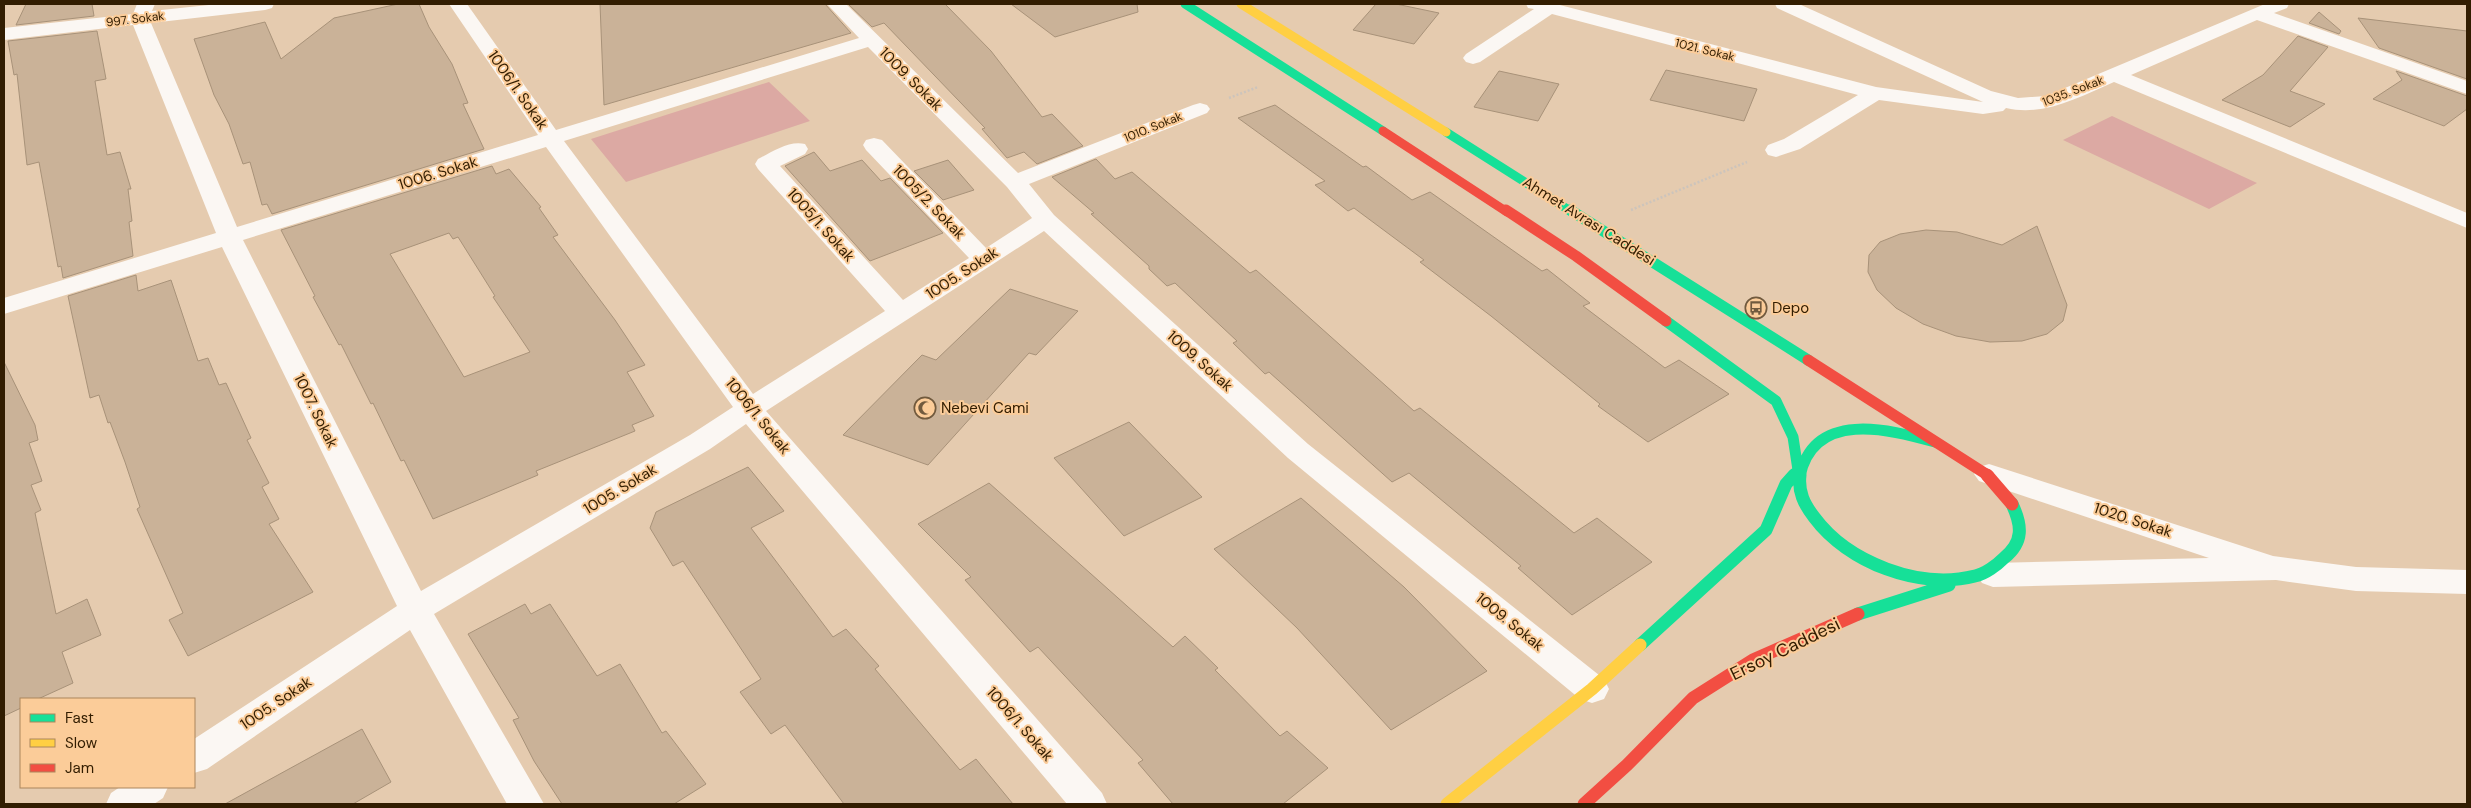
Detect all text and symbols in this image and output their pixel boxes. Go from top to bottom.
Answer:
street label: 997. Sokak [105,7,165,31]
street label: 1021. Sokak [1674,35,1736,65]
street label: 1009. Sokak [875,43,947,115]
street label: 1006/1. Sokak [483,46,553,134]
street label: 1035. Sokak [2040,72,2106,110]
street label: 1010. Sokak [1121,108,1185,146]
street label: 1006. Sokak [396,151,480,195]
street label: 1005/2. Sokak [888,160,970,244]
street label: Ahmet Avrası Caddesi [1519,172,1659,270]
street label: 1005/1. Sokak [783,184,860,266]
street label: 1005. Sokak [922,242,1002,304]
bus stop icon: Depo [1744,296,1768,320]
place label: Depo [1772,298,1809,318]
street label: 1009. Sokak [1163,326,1237,396]
street label: 1007. Sokak [290,371,343,452]
street label: 1006/1. Sokak [721,374,795,459]
mosque icon: Nebevi Cami [913,396,937,420]
place label: Nebevi Cami [941,398,1029,418]
street label: 1005. Sokak [580,459,661,519]
street label: 1020. Sokak [2092,498,2175,542]
street label: 1009. Sokak [1472,588,1548,656]
street label: Ersoy Caddesi [1726,612,1844,686]
street label: 1005. Sokak [236,672,316,734]
street label: 1006/1. Sokak [982,683,1058,766]
legend [20,698,195,788]
text: Fast [65,708,94,728]
text: Slow [65,733,98,753]
text: Jam [65,758,94,778]

